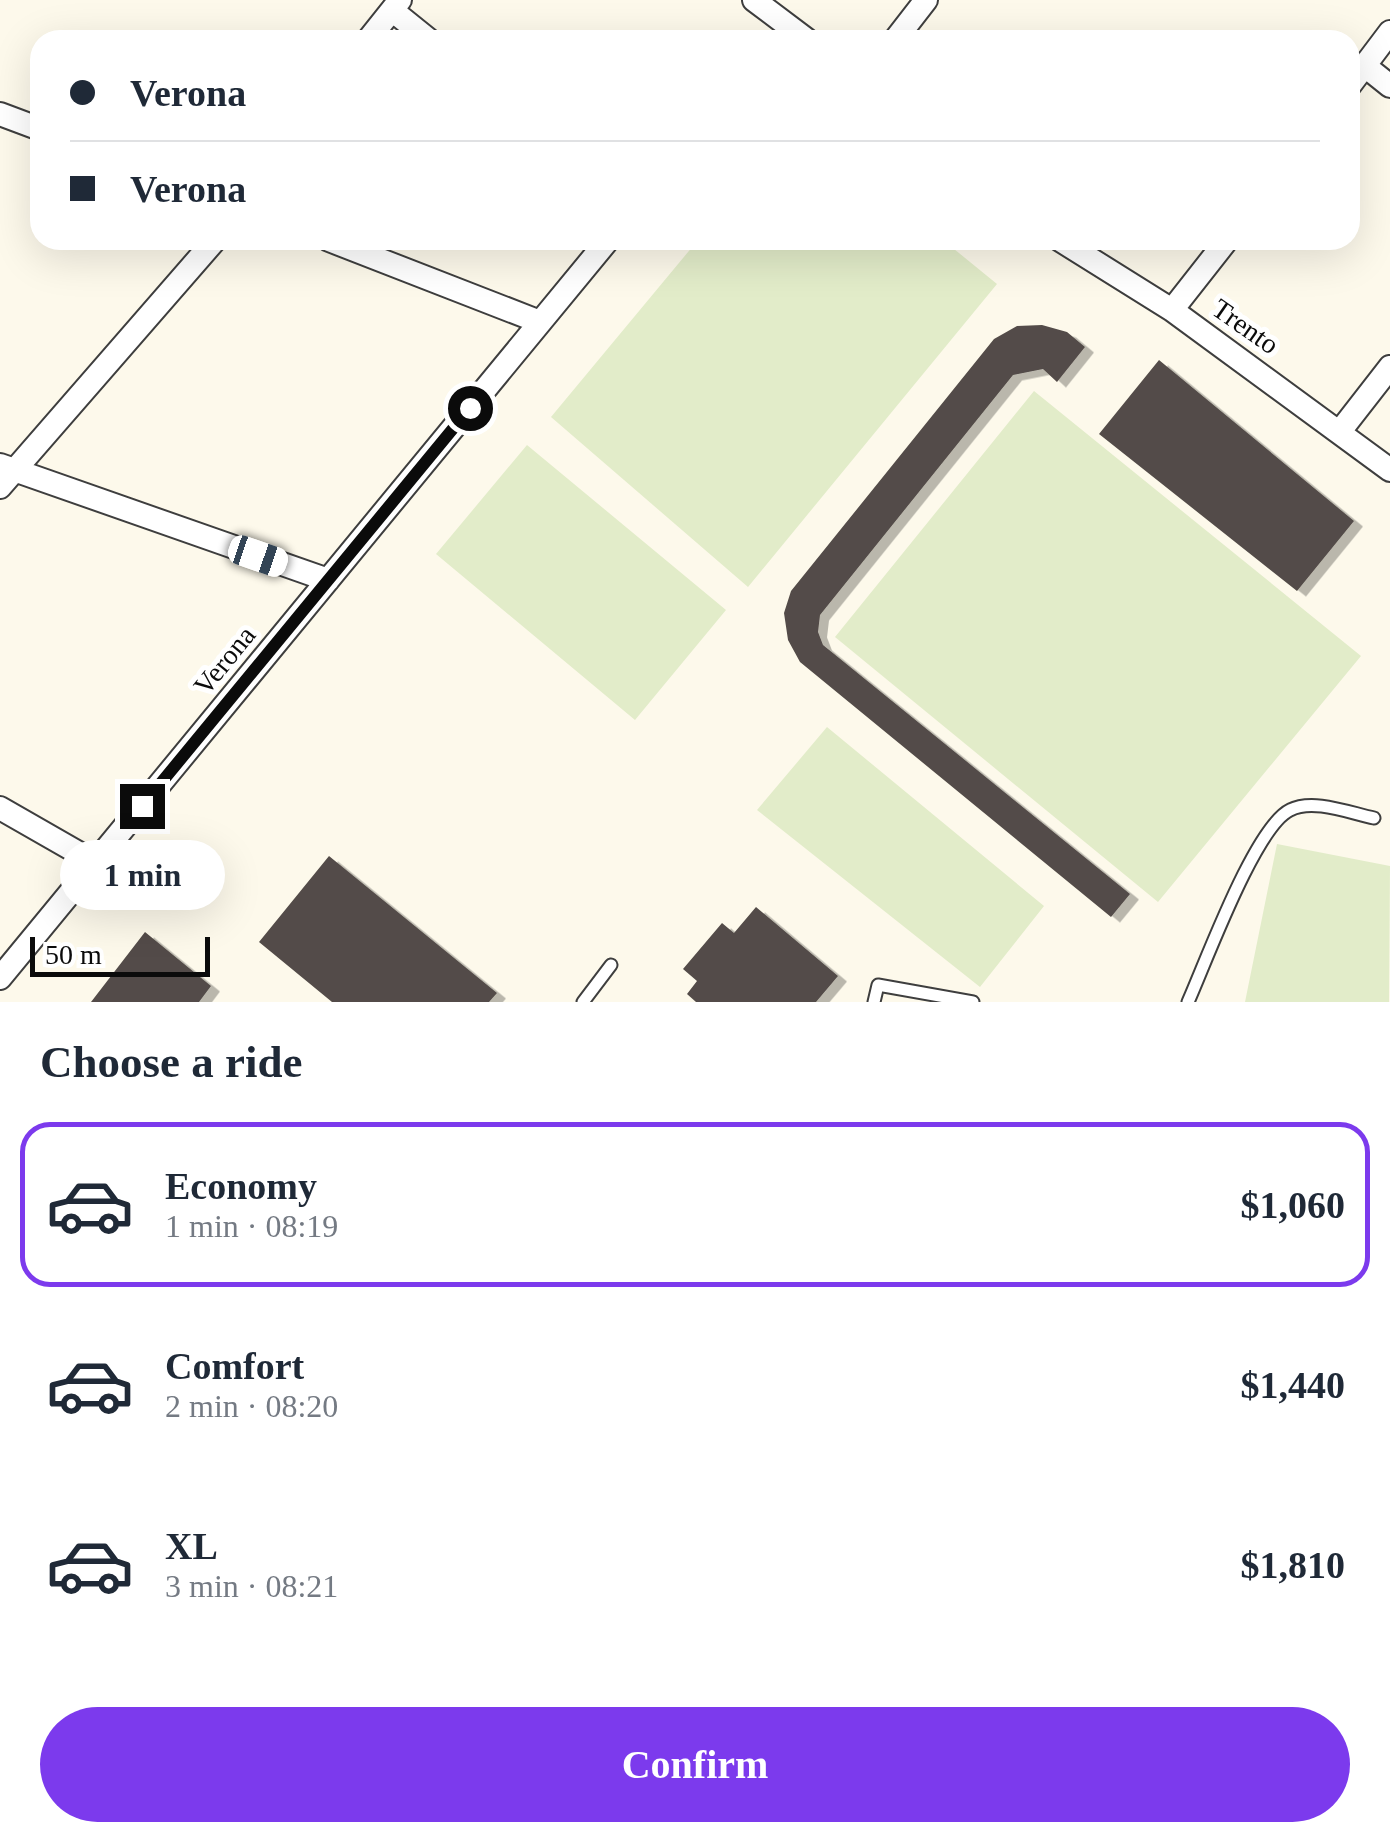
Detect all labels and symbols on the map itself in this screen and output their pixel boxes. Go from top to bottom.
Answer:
street label: Trento [1207,293,1285,360]
route start [448,386,493,431]
car [225,532,291,580]
street label: Verona [187,619,262,701]
route end [120,784,165,829]
callout: 1 min [59,841,224,911]
scale bar [30,932,210,976]

